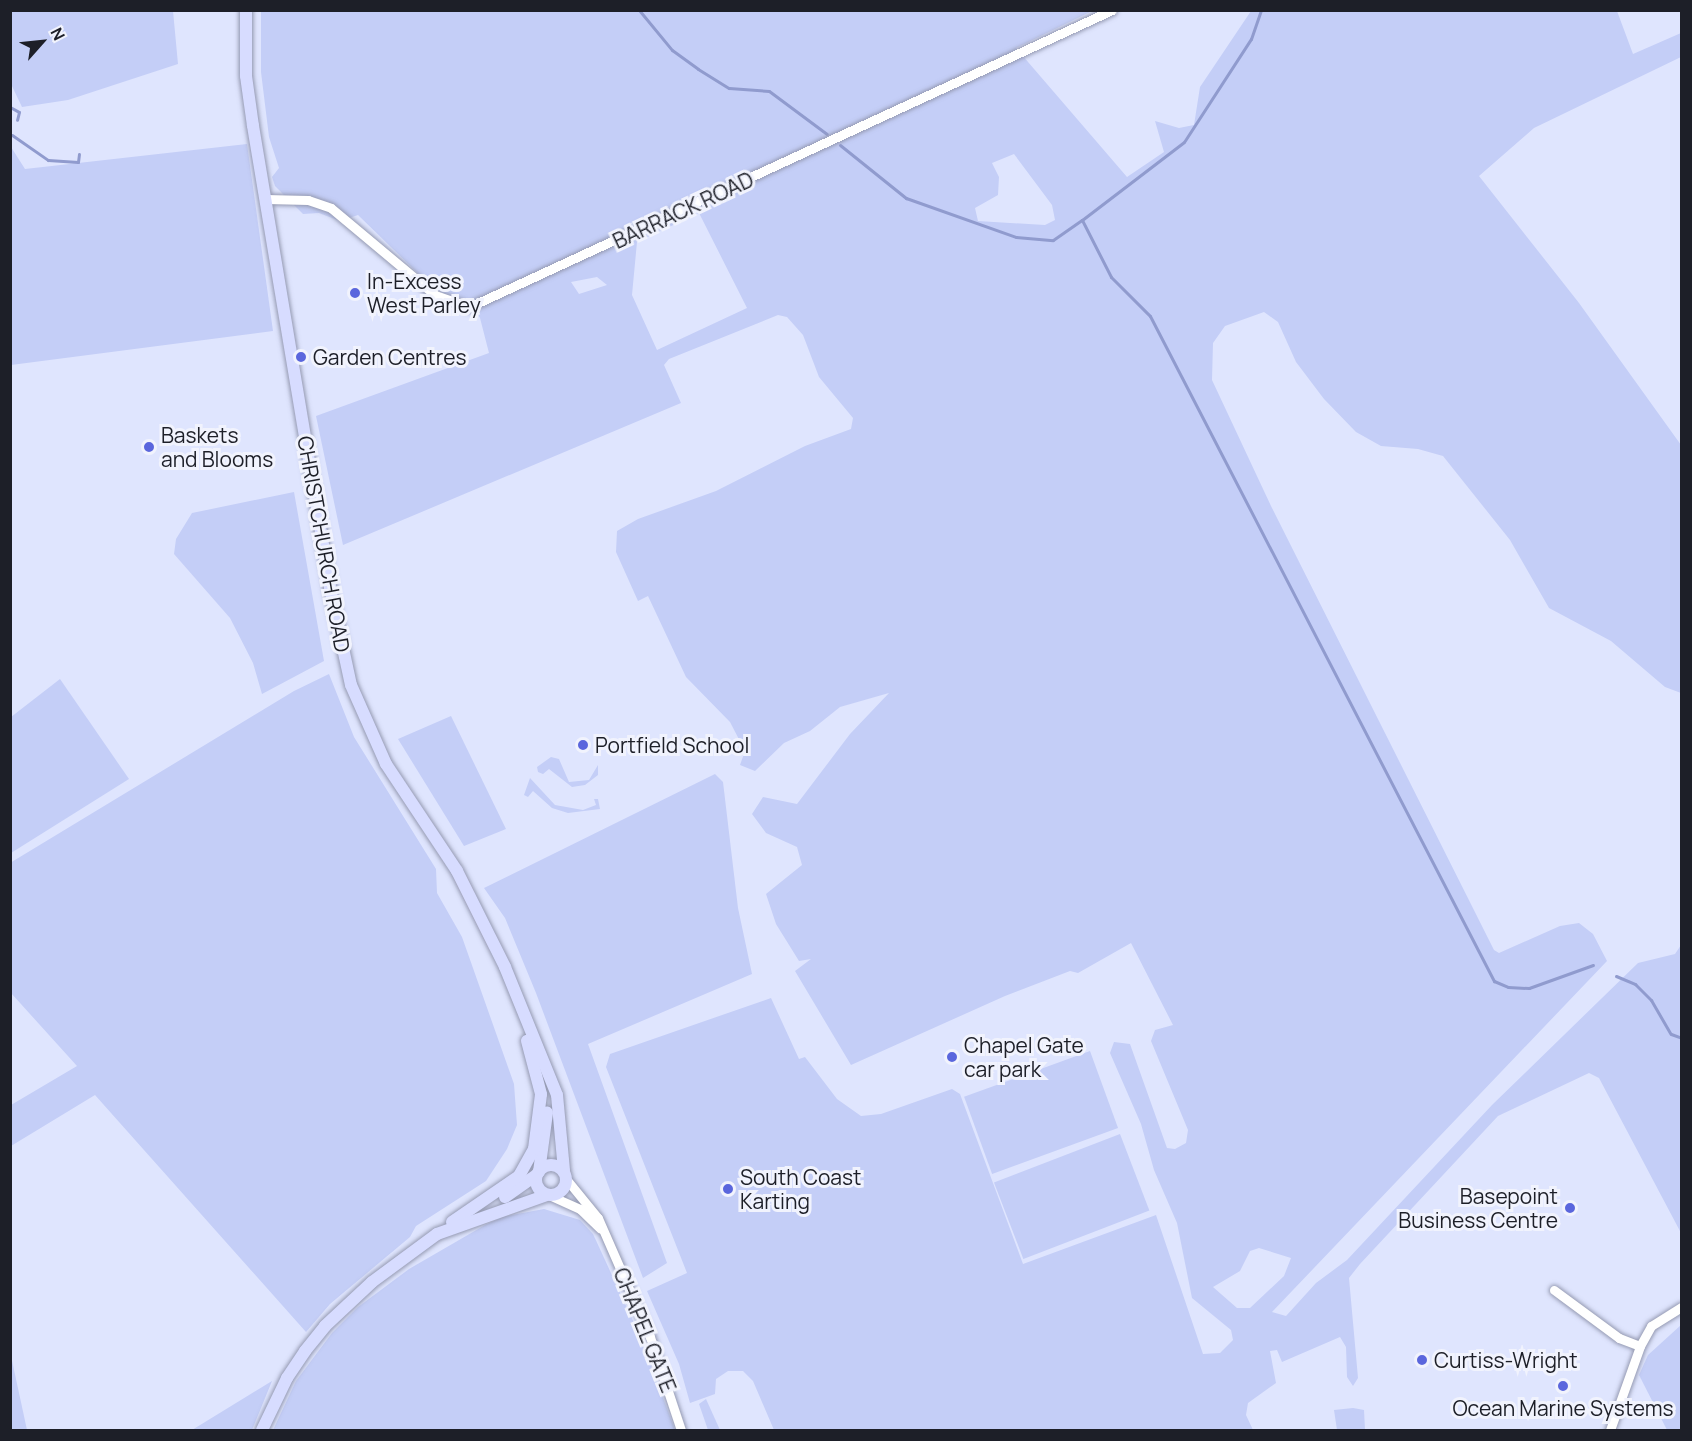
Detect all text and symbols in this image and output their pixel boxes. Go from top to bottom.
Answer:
north arrow [12,12,72,72]
text: N [46,24,70,44]
street label: BARRACK ROAD [609,166,757,254]
place label: In-Excess West Parley [367,268,481,318]
marker: In-Excess West Parley [348,286,362,300]
place label: Garden Centres [313,344,466,370]
marker: Garden Centres [294,350,308,364]
place label: Baskets and Blooms [161,422,273,472]
street label: CHRISTCHURCH ROAD [293,434,355,654]
marker: Baskets and Blooms [142,440,156,454]
place label: Portfield School [595,732,749,758]
marker: Portfield School [576,738,590,752]
place label: Chapel Gate car park [964,1032,1084,1082]
marker: Chapel Gate car park [945,1050,959,1064]
place label: South Coast Karting [740,1164,861,1214]
marker: South Coast Karting [721,1182,735,1196]
place label: Basepoint Business Centre [1398,1183,1558,1233]
marker: Basepoint Business Centre [1563,1201,1577,1215]
street label: CHAPEL GATE [608,1264,682,1396]
place label: Curtiss-Wright [1434,1347,1578,1373]
marker: Curtiss-Wright [1415,1353,1429,1367]
marker: Ocean Marine Systems [1556,1379,1570,1393]
place label: Ocean Marine Systems [1452,1395,1674,1421]

